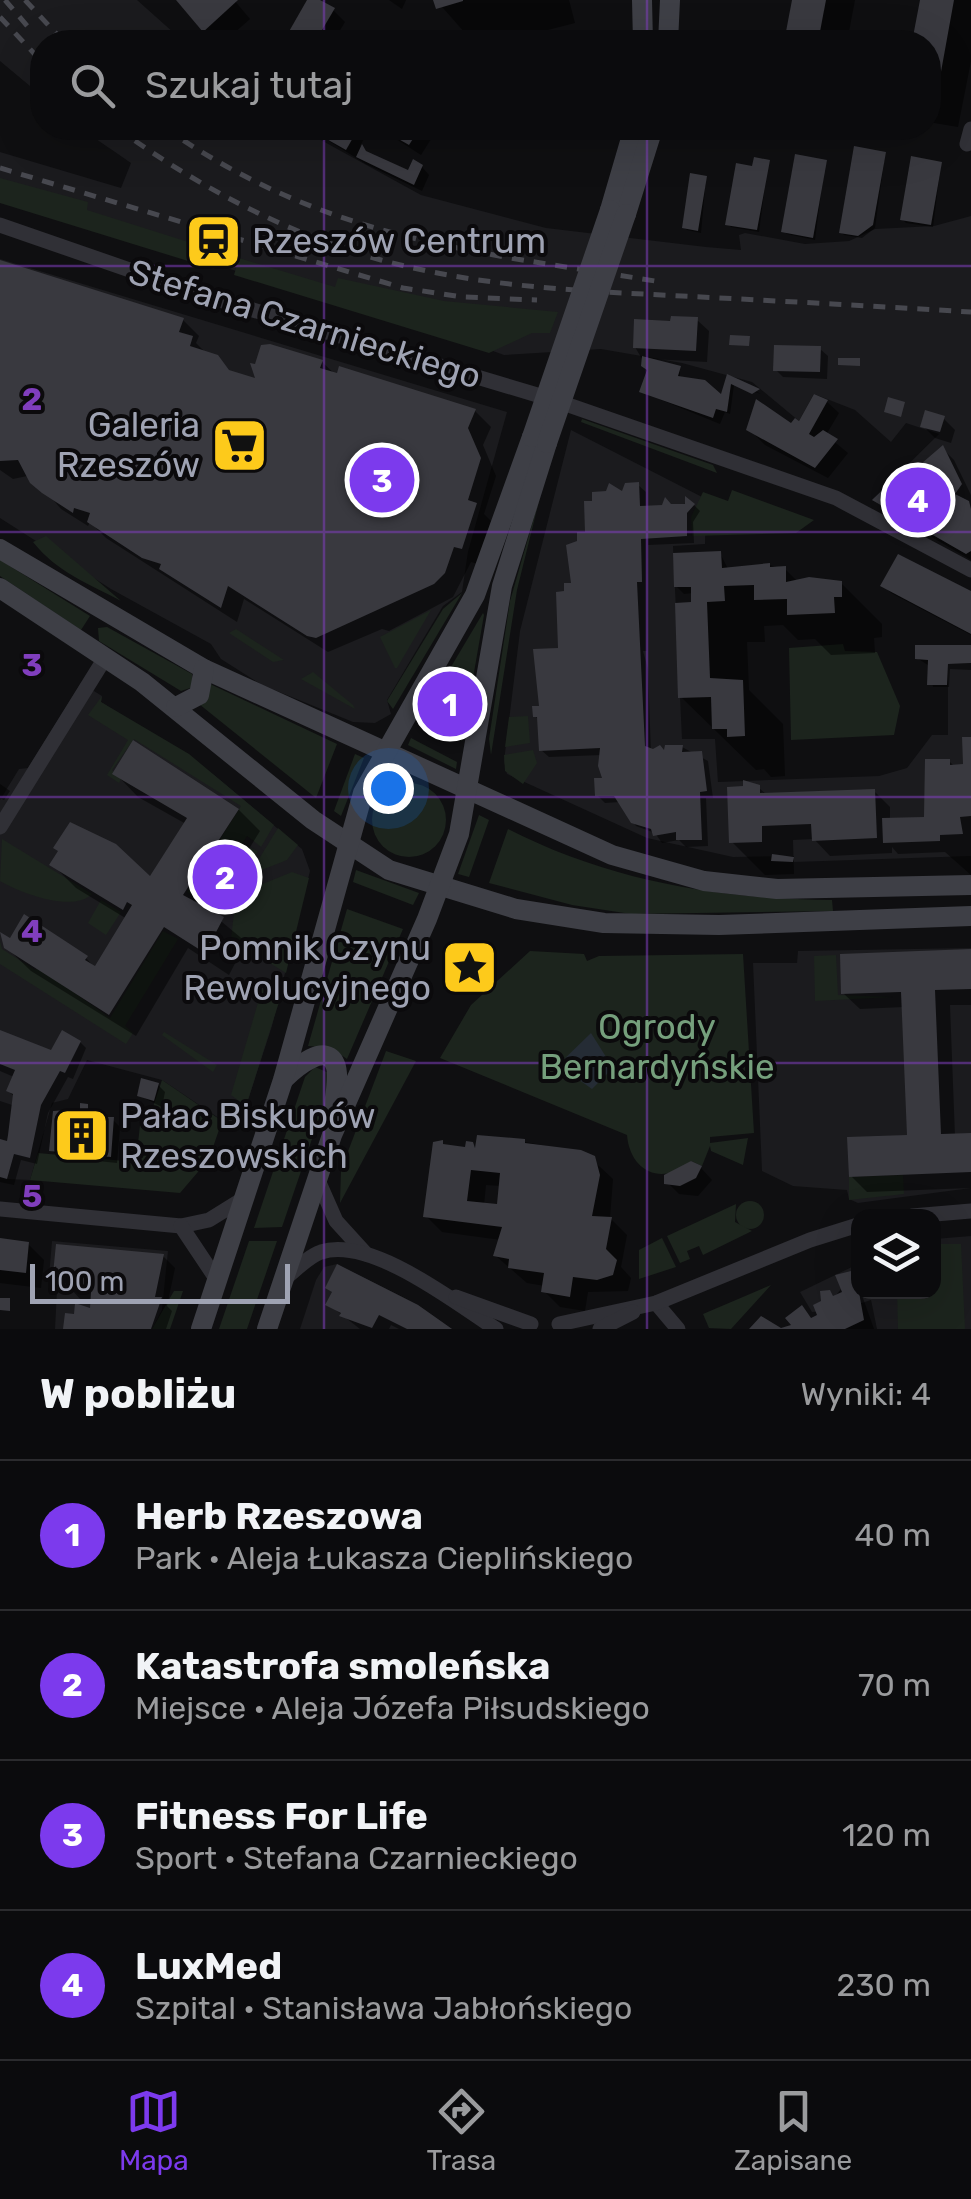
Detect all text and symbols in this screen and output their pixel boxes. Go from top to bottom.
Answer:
search box [30,30,941,140]
icon: search [65,58,120,113]
text: Szukaj tutaj [145,62,353,108]
station icon: Rzeszów Centrum [183,211,243,271]
place label: Rzeszów Centrum [252,220,546,262]
street label: Stefana Czarnieckiego [124,250,486,398]
text: 2 [22,380,42,418]
place label: Galeria Rzeszów [57,404,200,486]
supermarket icon: Galeria Rzeszów [209,415,269,475]
pin: 3 [350,442,414,518]
pin: 4 [886,462,950,538]
text: 3 [21,646,43,684]
pin: 1 [418,666,482,742]
your location [363,763,414,814]
pin: 2 [192,840,258,914]
text: 4 [21,912,43,950]
place label: Pomnik Czynu Rewolucyjnego [183,927,431,1009]
place icon: Pomnik Czynu Rewolucyjnego [440,938,500,998]
park label: Ogrody Bernardyńskie [539,1006,775,1088]
place label: Pałac Biskupów Rzeszowskich [120,1095,376,1177]
building icon: Pałac Biskupów Rzeszowskich [51,1106,111,1166]
text: 5 [22,1177,42,1215]
map controls [851,1209,941,1299]
button: layers [851,1209,941,1299]
scale bar [30,1259,290,1304]
text: 100 m [45,1265,124,1298]
text: W pobliżu [40,1369,236,1419]
text: Wyniki: 4 [800,1375,931,1413]
text: Herb Rzeszowa [135,1493,423,1539]
text: 1 [65,1516,80,1554]
text: 40 m [855,1516,931,1554]
text: Park · Aleja Łukasza Cieplińskiego [135,1539,633,1577]
text: Katastrofa smoleńska [135,1643,550,1689]
text: 2 [62,1666,83,1704]
text: 70 m [858,1666,931,1704]
text: Miejsce · Aleja Józefa Piłsudskiego [135,1689,650,1727]
text: Fitness For Life [135,1793,428,1839]
text: 3 [62,1816,83,1854]
text: 120 m [842,1816,931,1854]
text: Sport · Stefana Czarnieckiego [135,1839,578,1877]
text: LuxMed [135,1943,282,1989]
text: 4 [62,1966,83,2004]
text: 230 m [836,1966,931,2004]
text: Szpital · Stanisława Jabłońskiego [135,1989,632,2027]
tab: Mapa [119,2084,189,2177]
tab: Trasa [427,2084,496,2177]
tab: Zapisane [734,2084,852,2177]

